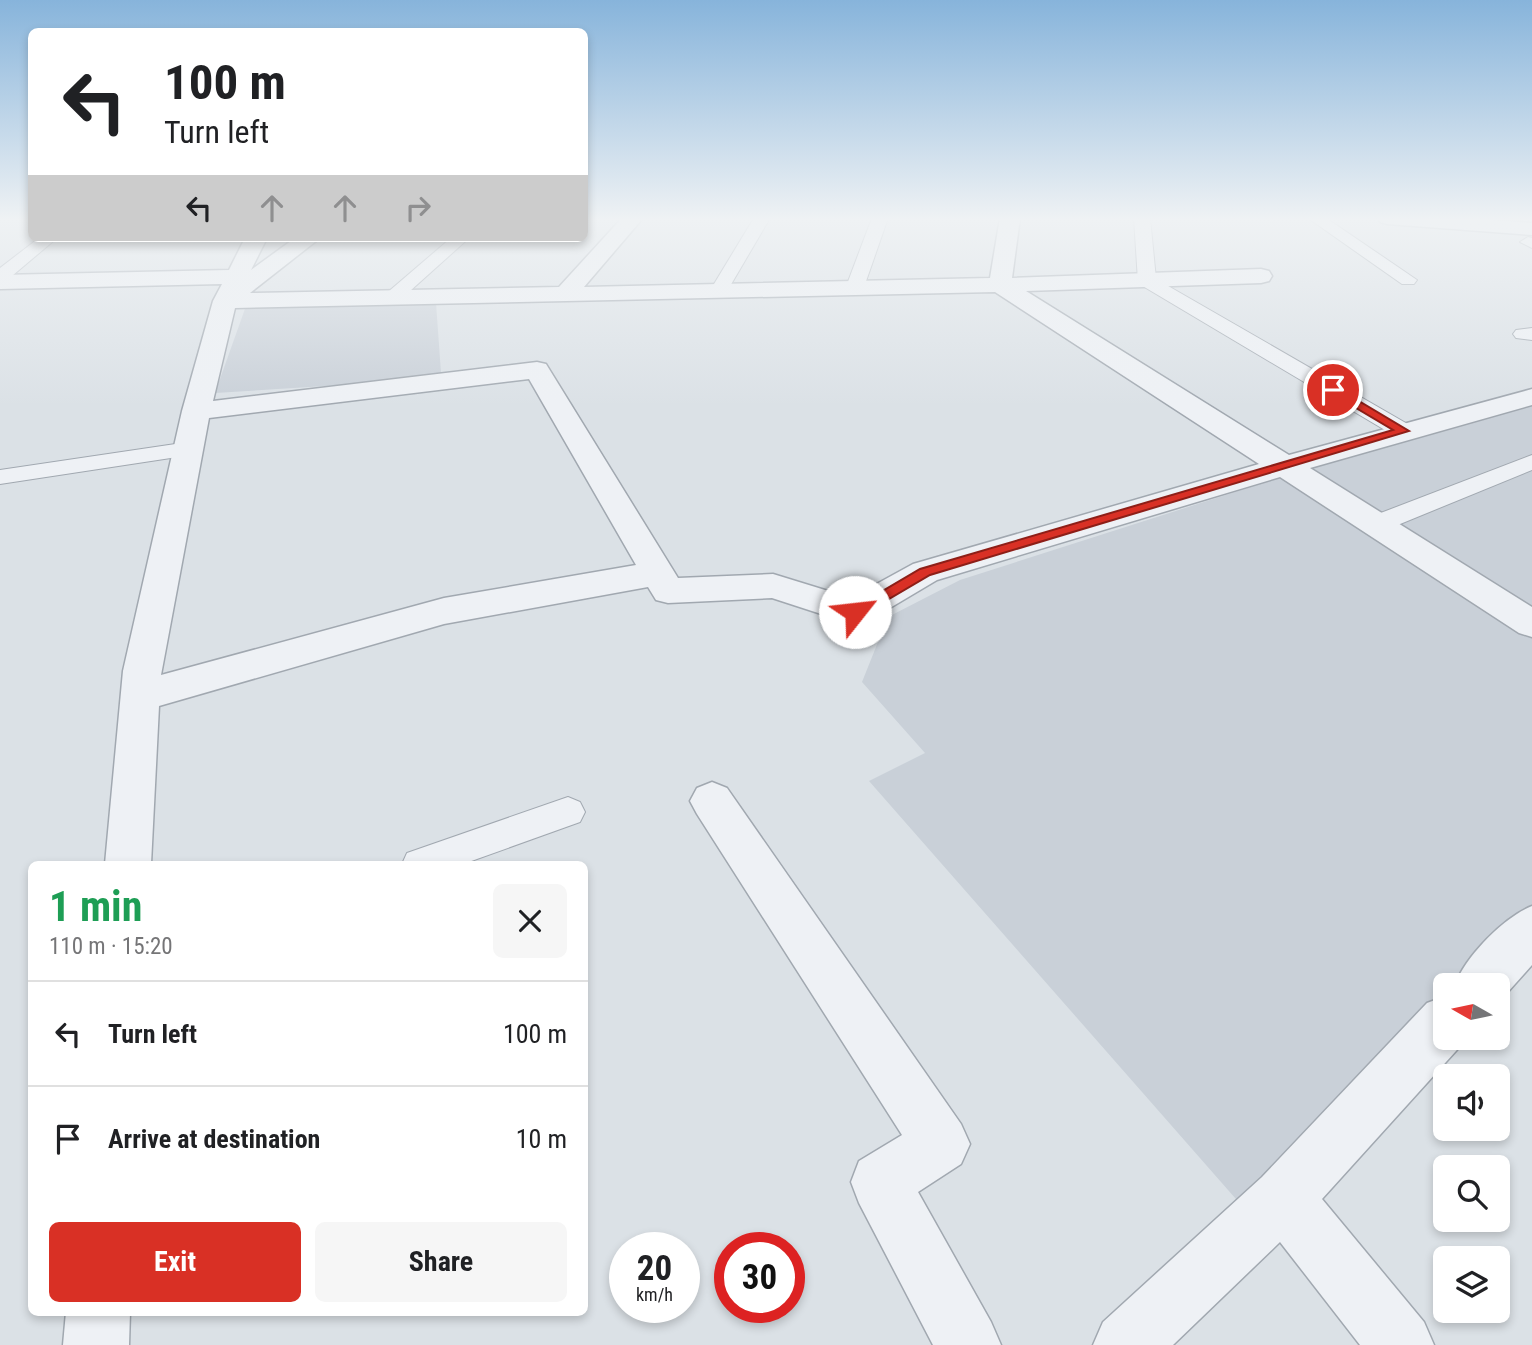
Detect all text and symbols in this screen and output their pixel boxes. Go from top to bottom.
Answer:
text: 100 m [164,54,286,111]
icon: left [49,56,140,147]
text: Turn left [164,113,269,151]
icon: left [180,189,218,227]
icon: ahead [253,189,291,227]
icon: ahead [326,189,364,227]
icon: right [399,189,437,227]
pin [1303,360,1363,420]
icon: arrive [1314,371,1352,409]
position arrow [818,575,892,649]
text: 1 min [49,882,142,931]
button: close [493,884,567,958]
text: 110 m · 15:20 [49,933,173,960]
north arrow [1433,973,1510,1050]
map controls [1433,973,1510,1323]
icon: left [49,1015,87,1053]
text: Turn left [108,1019,197,1049]
text: 100 m [503,1019,567,1049]
button: sound [1433,1064,1510,1141]
icon: arrive [49,1120,87,1158]
text: Arrive at destination [108,1124,320,1154]
text: 10 m [516,1124,567,1154]
button: search [1433,1155,1510,1232]
button: Exit [49,1222,301,1302]
button: Share [315,1222,567,1302]
speed limit sign: 30 [714,1232,805,1323]
button: layers [1433,1246,1510,1323]
text: 20 [637,1248,672,1289]
text: km/h [636,1284,673,1305]

